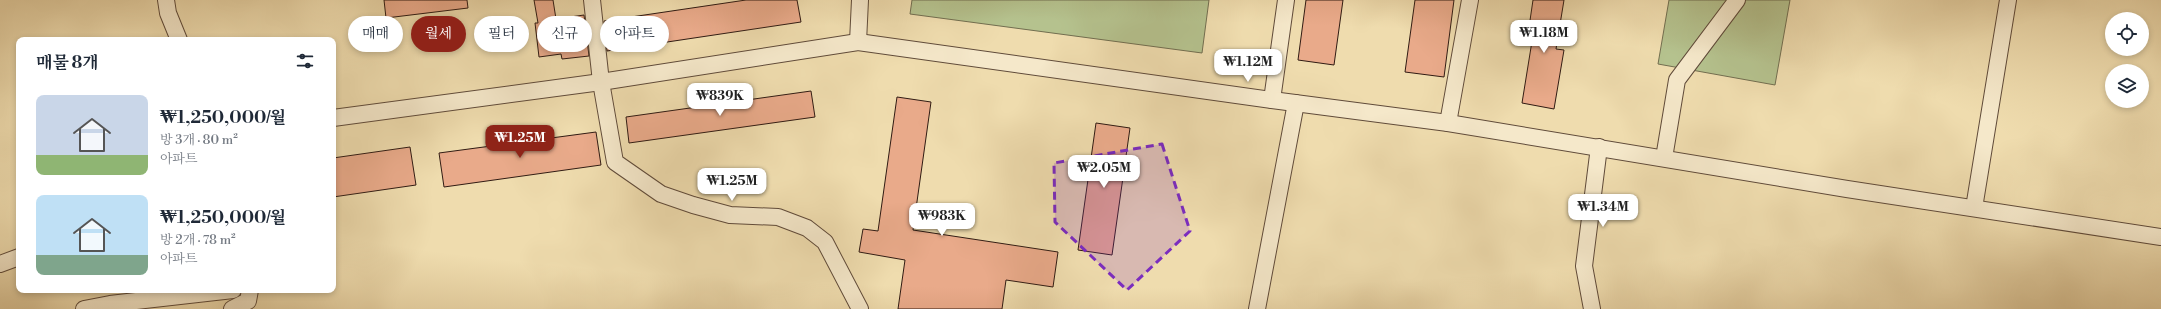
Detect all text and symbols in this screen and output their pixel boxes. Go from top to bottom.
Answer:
map controls [2105,12,2149,108]
button: locate [2105,12,2149,56]
chip: 매매 [348,16,403,52]
chip: 월세 [411,16,466,52]
chip: 필터 [474,16,529,52]
chip: 신규 [537,16,592,52]
chip: 아파트 [600,16,669,52]
pin: ₩1.18M [1511,20,1577,54]
text: ₩1.18M [1519,25,1569,41]
pin: ₩1.12M [1215,49,1281,83]
icon: filters [294,50,316,72]
text: 매물 8개 [36,52,99,74]
text: ₩1.12M [1223,54,1273,70]
button: layers [2105,64,2149,108]
pin: ₩839K [692,83,748,117]
text: ₩839K [696,88,744,104]
text: ₩1,250,000/월 [160,107,286,129]
icon: home [68,111,116,159]
pin: ₩1.25M [487,125,553,159]
text: ₩1.25M [494,130,546,146]
text: 방 3개 · 80 m² [160,132,238,148]
text: 아파트 [160,151,198,167]
pin: ₩2.05M [1071,155,1137,189]
text: ₩2.05M [1077,160,1131,176]
pin: ₩1.25M [699,168,765,202]
text: ₩1.25M [706,173,758,189]
pin: ₩1.34M [1570,194,1636,228]
text: ₩1.34M [1577,199,1629,215]
pin: ₩983K [914,203,970,237]
text: ₩1,250,000/월 [160,207,286,229]
text: ₩983K [918,208,966,224]
icon: home [68,211,116,259]
text: 방 2개 · 78 m² [160,232,236,248]
text: 아파트 [160,251,198,267]

